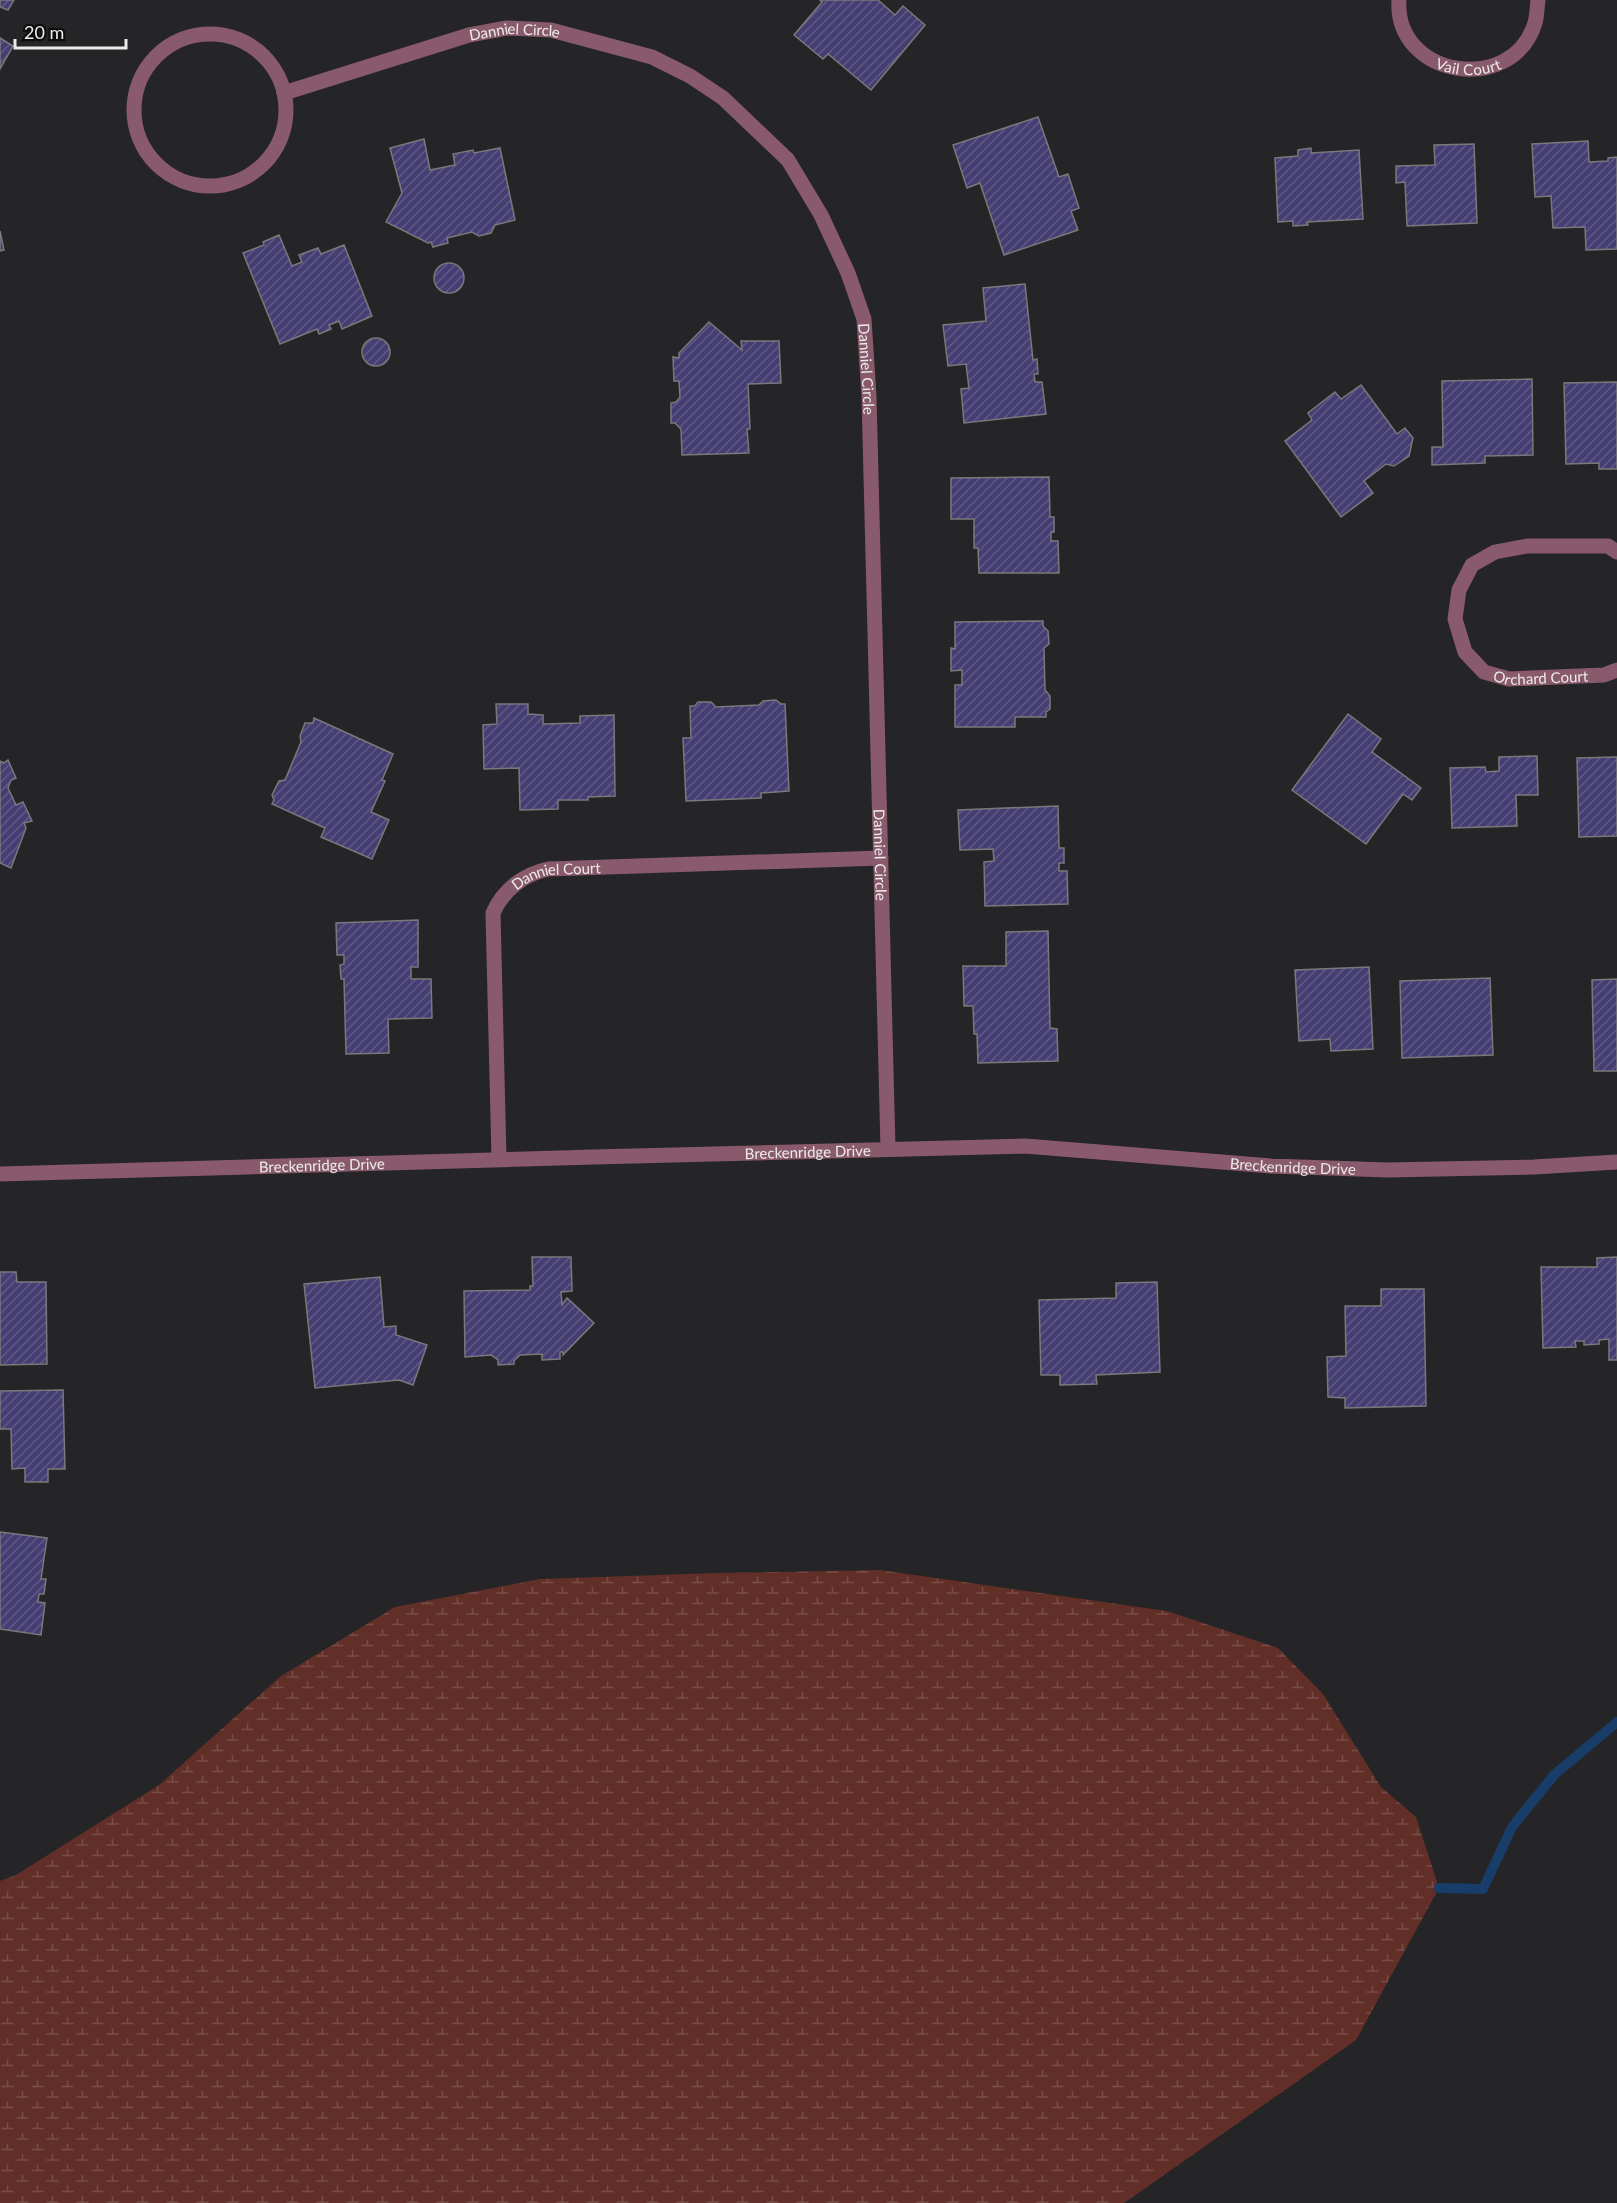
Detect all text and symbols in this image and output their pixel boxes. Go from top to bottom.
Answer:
scale bar [15,12,126,50]
street label: Danniel Circle [468,19,562,44]
text: 20 m [24,21,64,43]
street label: Vail Court [1433,54,1504,78]
street label: Danniel Circle [855,323,878,415]
street label: Orchard Court [1491,666,1589,688]
street label: Danniel Circle [870,809,891,901]
street label: Danniel Court [508,858,602,893]
street label: Breckenridge Drive [744,1141,871,1162]
street label: Breckenridge Drive [259,1154,385,1176]
street label: Breckenridge Drive [1229,1154,1356,1178]

